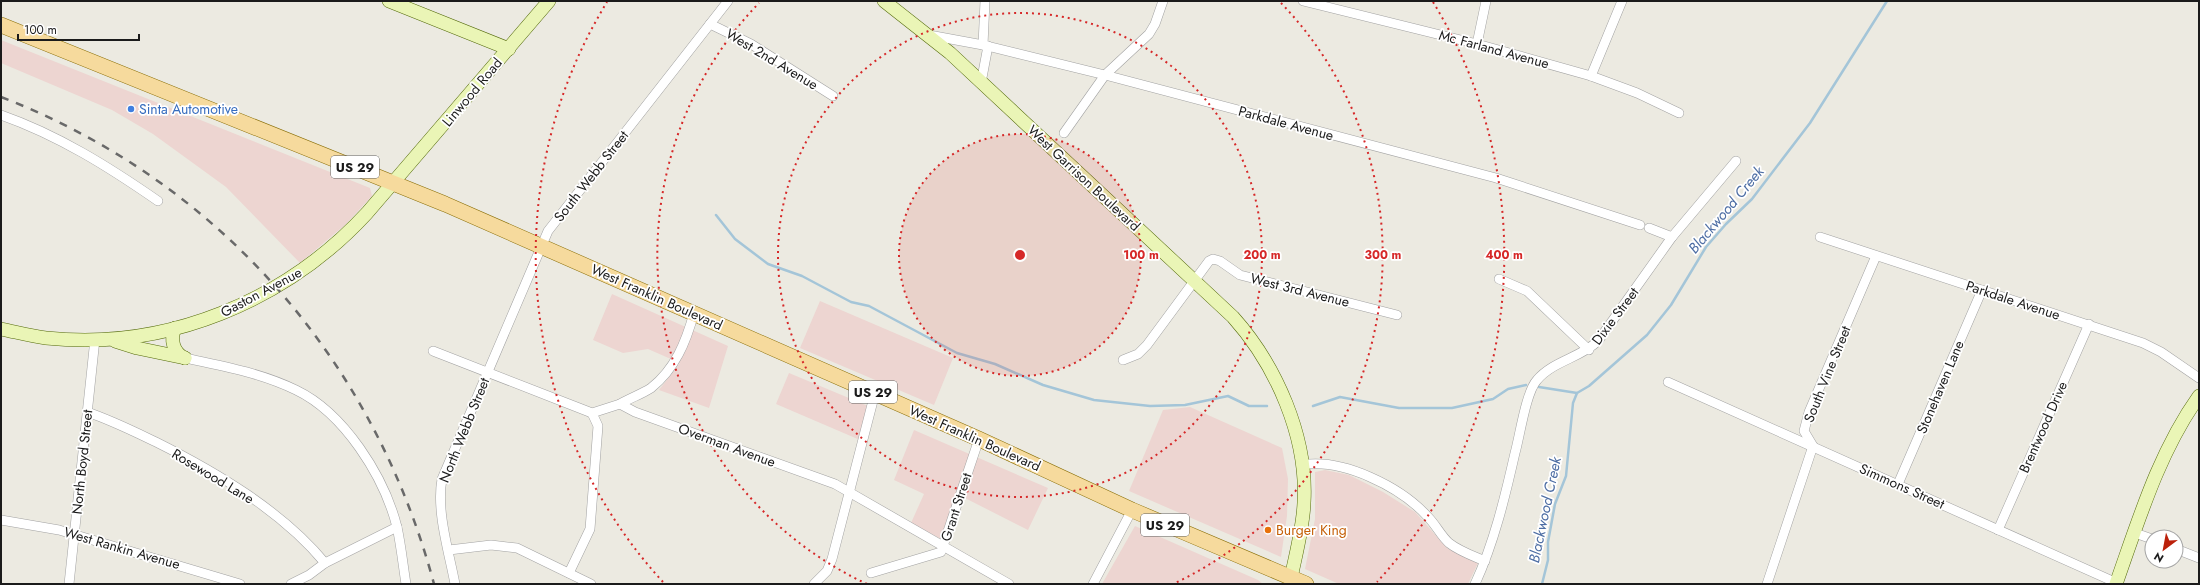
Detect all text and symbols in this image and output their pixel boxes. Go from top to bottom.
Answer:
scale bar [18,16,139,42]
text: 100 m [24,21,57,39]
street label: West 2nd Avenue [722,24,822,94]
street label: Mc Farland Avenue [1437,25,1551,73]
street label: Linwood Road [437,53,507,131]
place label: Sinta Automotive [139,99,238,119]
street label: Parkdale Avenue [1236,101,1336,145]
marker: Sinta Automotive [126,104,136,114]
street label: West Garrison Boulevard [1023,120,1145,236]
street label: South Webb Street [549,126,633,226]
road number: US 29 [331,156,379,178]
water label: Blackwood Creek [1683,161,1769,258]
text: 100 m [1123,246,1159,264]
text: 200 m [1243,246,1281,264]
text: 300 m [1365,246,1402,264]
text: 400 m [1485,246,1523,264]
centre of rings [1013,248,1027,262]
street label: West Franklin Boulevard [588,259,726,335]
street label: Gaston Avenue [217,262,305,322]
street label: West 3rd Avenue [1248,268,1352,312]
street label: Parkdale Avenue [1963,275,2063,325]
street label: Dixie Street [1587,283,1644,349]
street label: South Vine Street [1799,322,1856,425]
street label: Stonehaven Lane [1911,337,1969,437]
street label: North Webb Street [434,374,494,486]
street label: Brentwood Drive [2014,378,2072,476]
road number: US 29 [849,381,897,403]
street label: West Franklin Boulevard [906,400,1044,476]
street label: North Boyd Street [67,408,98,515]
street label: Overman Avenue [676,418,778,472]
street label: Rosewood Lane [168,444,258,508]
water label: Blackwood Creek [1523,454,1567,565]
street label: Simmons Street [1856,458,1948,514]
street label: Grant Street [936,470,977,544]
road number: US 29 [1141,514,1189,536]
place label: Burger King [1276,520,1347,540]
street label: West Rankin Avenue [62,522,182,574]
marker: Burger King [1263,525,1273,535]
north arrow [2144,529,2184,569]
text: N [2151,548,2167,567]

